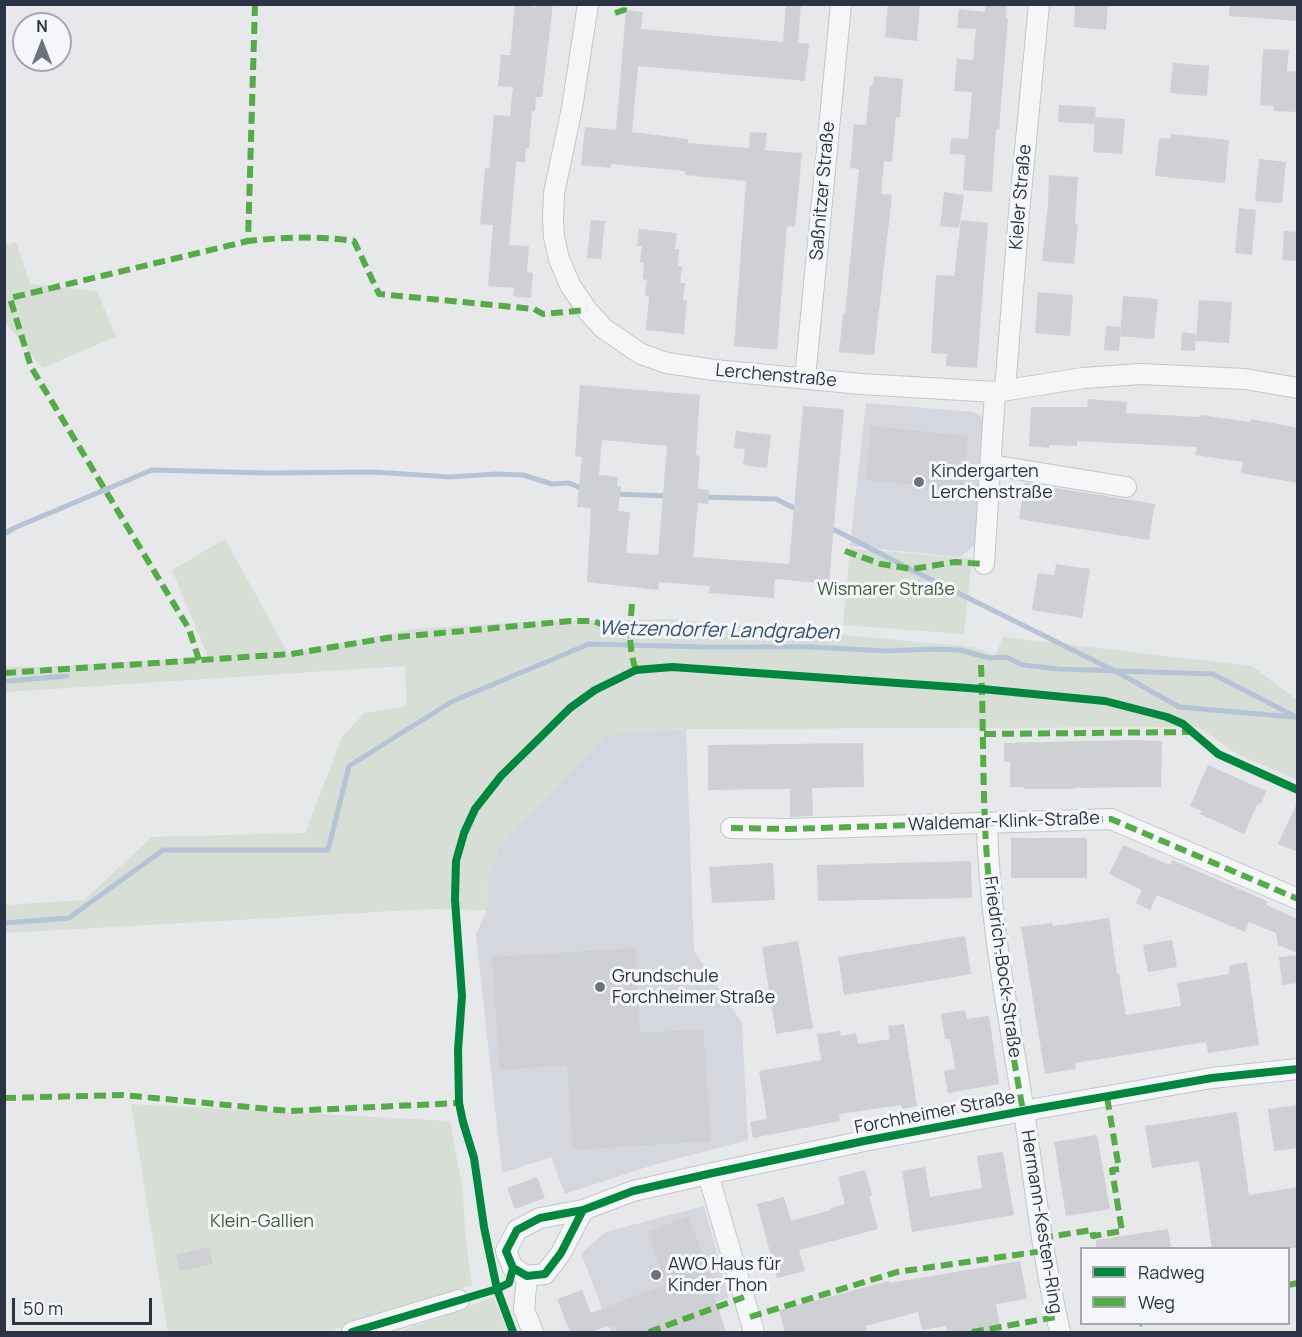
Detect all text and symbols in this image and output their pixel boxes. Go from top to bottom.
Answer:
north arrow [12,12,72,72]
text: N [36,15,48,37]
street label: Saßnitzer Straße [806,121,840,261]
street label: Kieler Straße [1006,143,1036,251]
street label: Lerchenstraße [714,360,838,392]
place label: Kindergarten Lerchenstraße [931,461,1053,504]
marker: Kindergarten Lerchenstraße [912,475,926,489]
park label: Wismarer Straße [817,579,955,601]
water label: Wetzendorfer Landgraben [599,617,839,645]
street label: Waldemar-Klink-Straße [908,808,1100,836]
street label: Friedrich-Bock-Straße [979,875,1025,1059]
place label: Grundschule Forchheimer Straße [612,966,775,1008]
marker: Grundschule Forchheimer Straße [593,980,607,994]
street label: Forchheimer Straße [853,1087,1017,1139]
street label: Hermann-Kesten-Ring [1016,1129,1066,1315]
park label: Klein-Gallien [210,1211,314,1233]
legend [1080,1247,1290,1325]
place label: AWO Haus für Kinder Thon [668,1254,781,1296]
text: Radweg [1138,1260,1205,1284]
marker: AWO Haus für Kinder Thon [649,1268,663,1282]
scale bar [15,1286,154,1324]
text: Weg [1138,1290,1175,1314]
text: 50 m [23,1296,63,1320]

